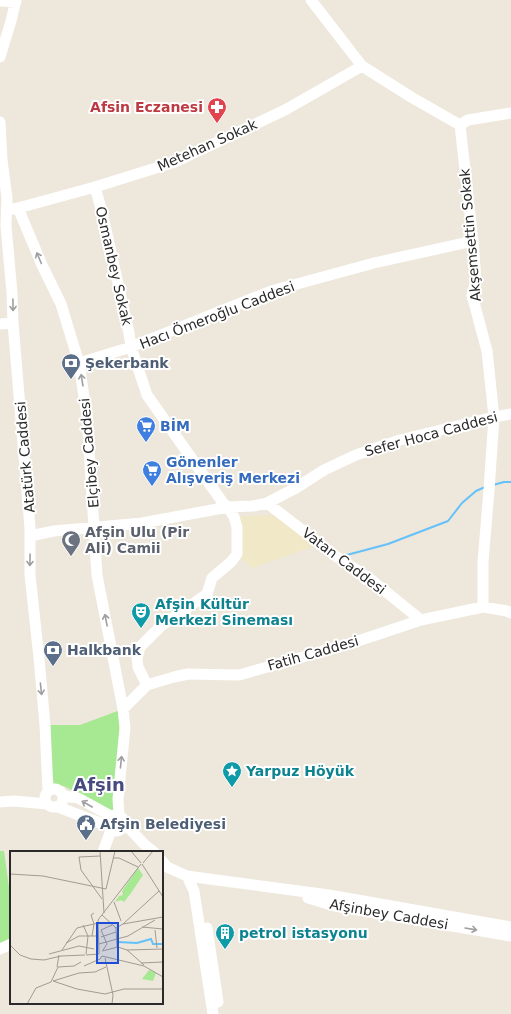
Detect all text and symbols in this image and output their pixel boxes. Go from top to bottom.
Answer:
pharmacy icon: Afsin Eczanesi [206,96,228,124]
place label: Afsin Eczanesi [90,99,203,115]
street label: Metehan Sokak [155,115,260,174]
street label: Akşemsettin Sokak [456,167,484,302]
street label: Osmanbey Sokak [93,205,136,328]
one-way arrow [35,252,42,264]
street label: Hacı Ömeroğlu Caddesi [137,277,297,352]
one-way arrow [9,298,16,311]
bank icon: Şekerbank [60,352,82,380]
place label: Şekerbank [85,355,169,371]
one-way arrow [77,374,85,387]
street label: Elçibey Caddesi [76,397,102,509]
street label: Atatürk Caddesi [12,401,38,513]
street label: Sefer Hoca Caddesi [363,409,499,459]
supermarket icon: BİM [135,415,157,443]
place label: BİM [160,418,190,434]
place label: Gönenler Alışveriş Merkezi [166,454,300,486]
supermarket icon: Gönenler Alışveriş Merkezi [141,459,163,487]
place label: Afşin Ulu (Pir Ali) Camii [85,524,189,556]
street label: Vatan Caddesi [299,524,389,598]
mosque icon: Afşin Ulu (Pir Ali) Camii [60,529,82,557]
one-way arrow [26,553,34,566]
place label: Afşin Kültür Merkezi Sineması [155,596,293,628]
theatre icon: Afşin Kültür Merkezi Sineması [130,601,152,629]
one-way arrow [102,614,110,627]
street label: Fatih Caddesi [266,632,360,674]
bank icon: Halkbank [42,639,64,667]
place label: Halkbank [67,642,142,658]
one-way arrow [38,682,45,695]
one-way arrow [118,756,125,769]
place icon: Yarpuz Höyük [221,760,243,788]
place label: Yarpuz Höyük [245,763,355,779]
district label: Afşin [73,774,125,795]
one-way arrow [81,799,93,807]
public building icon: Afşin Belediyesi [75,813,97,841]
place label: Afşin Belediyesi [100,816,226,832]
inset map [10,851,163,1004]
street label: Afşinbey Caddesi [328,896,450,932]
building icon: petrol istasyonu [214,922,236,950]
place label: petrol istasyonu [239,925,368,941]
one-way arrow [464,925,477,933]

